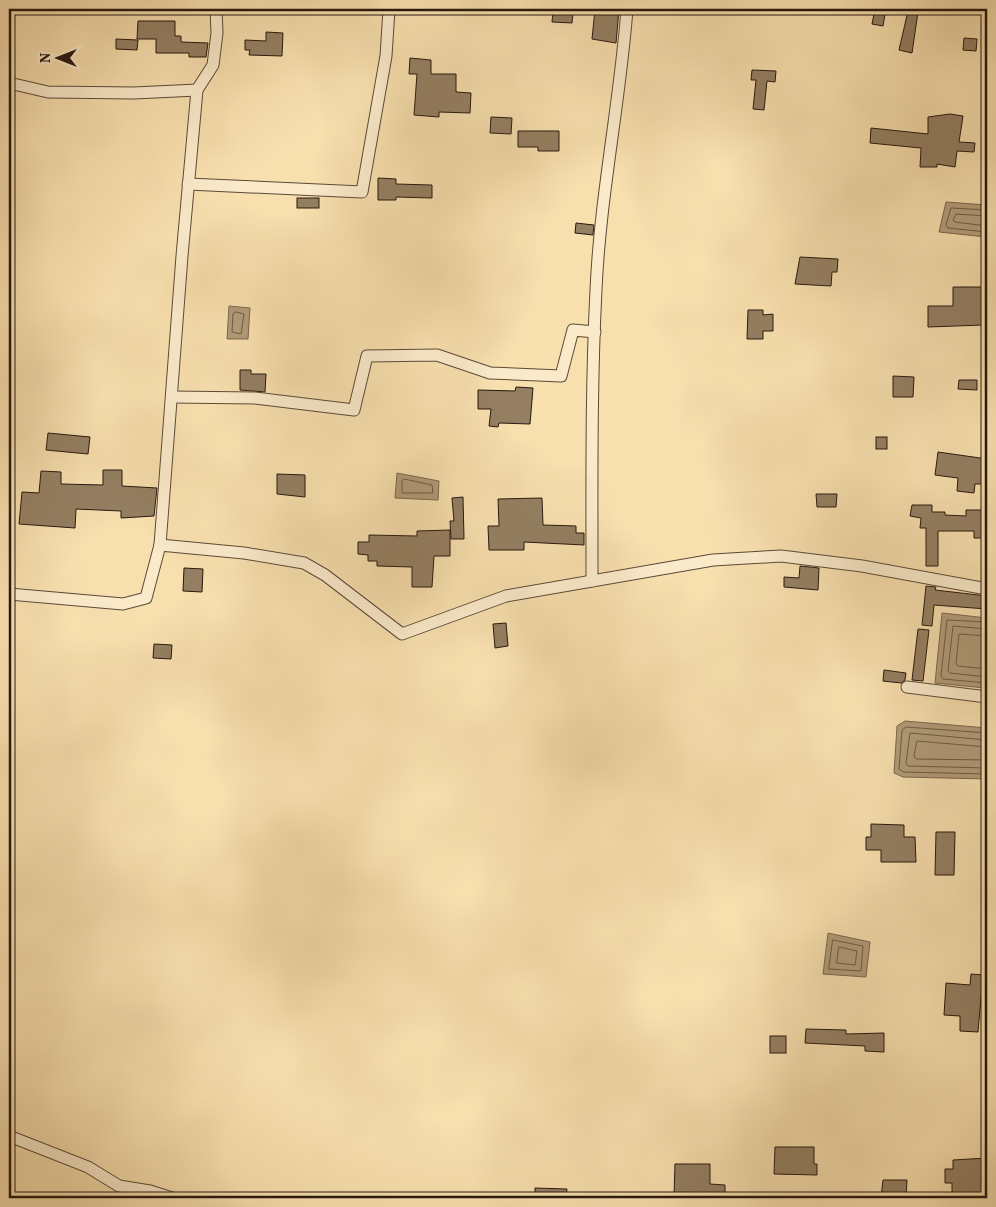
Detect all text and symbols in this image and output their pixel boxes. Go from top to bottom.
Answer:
north arrow [32,32,82,82]
text: N [37,53,56,63]

